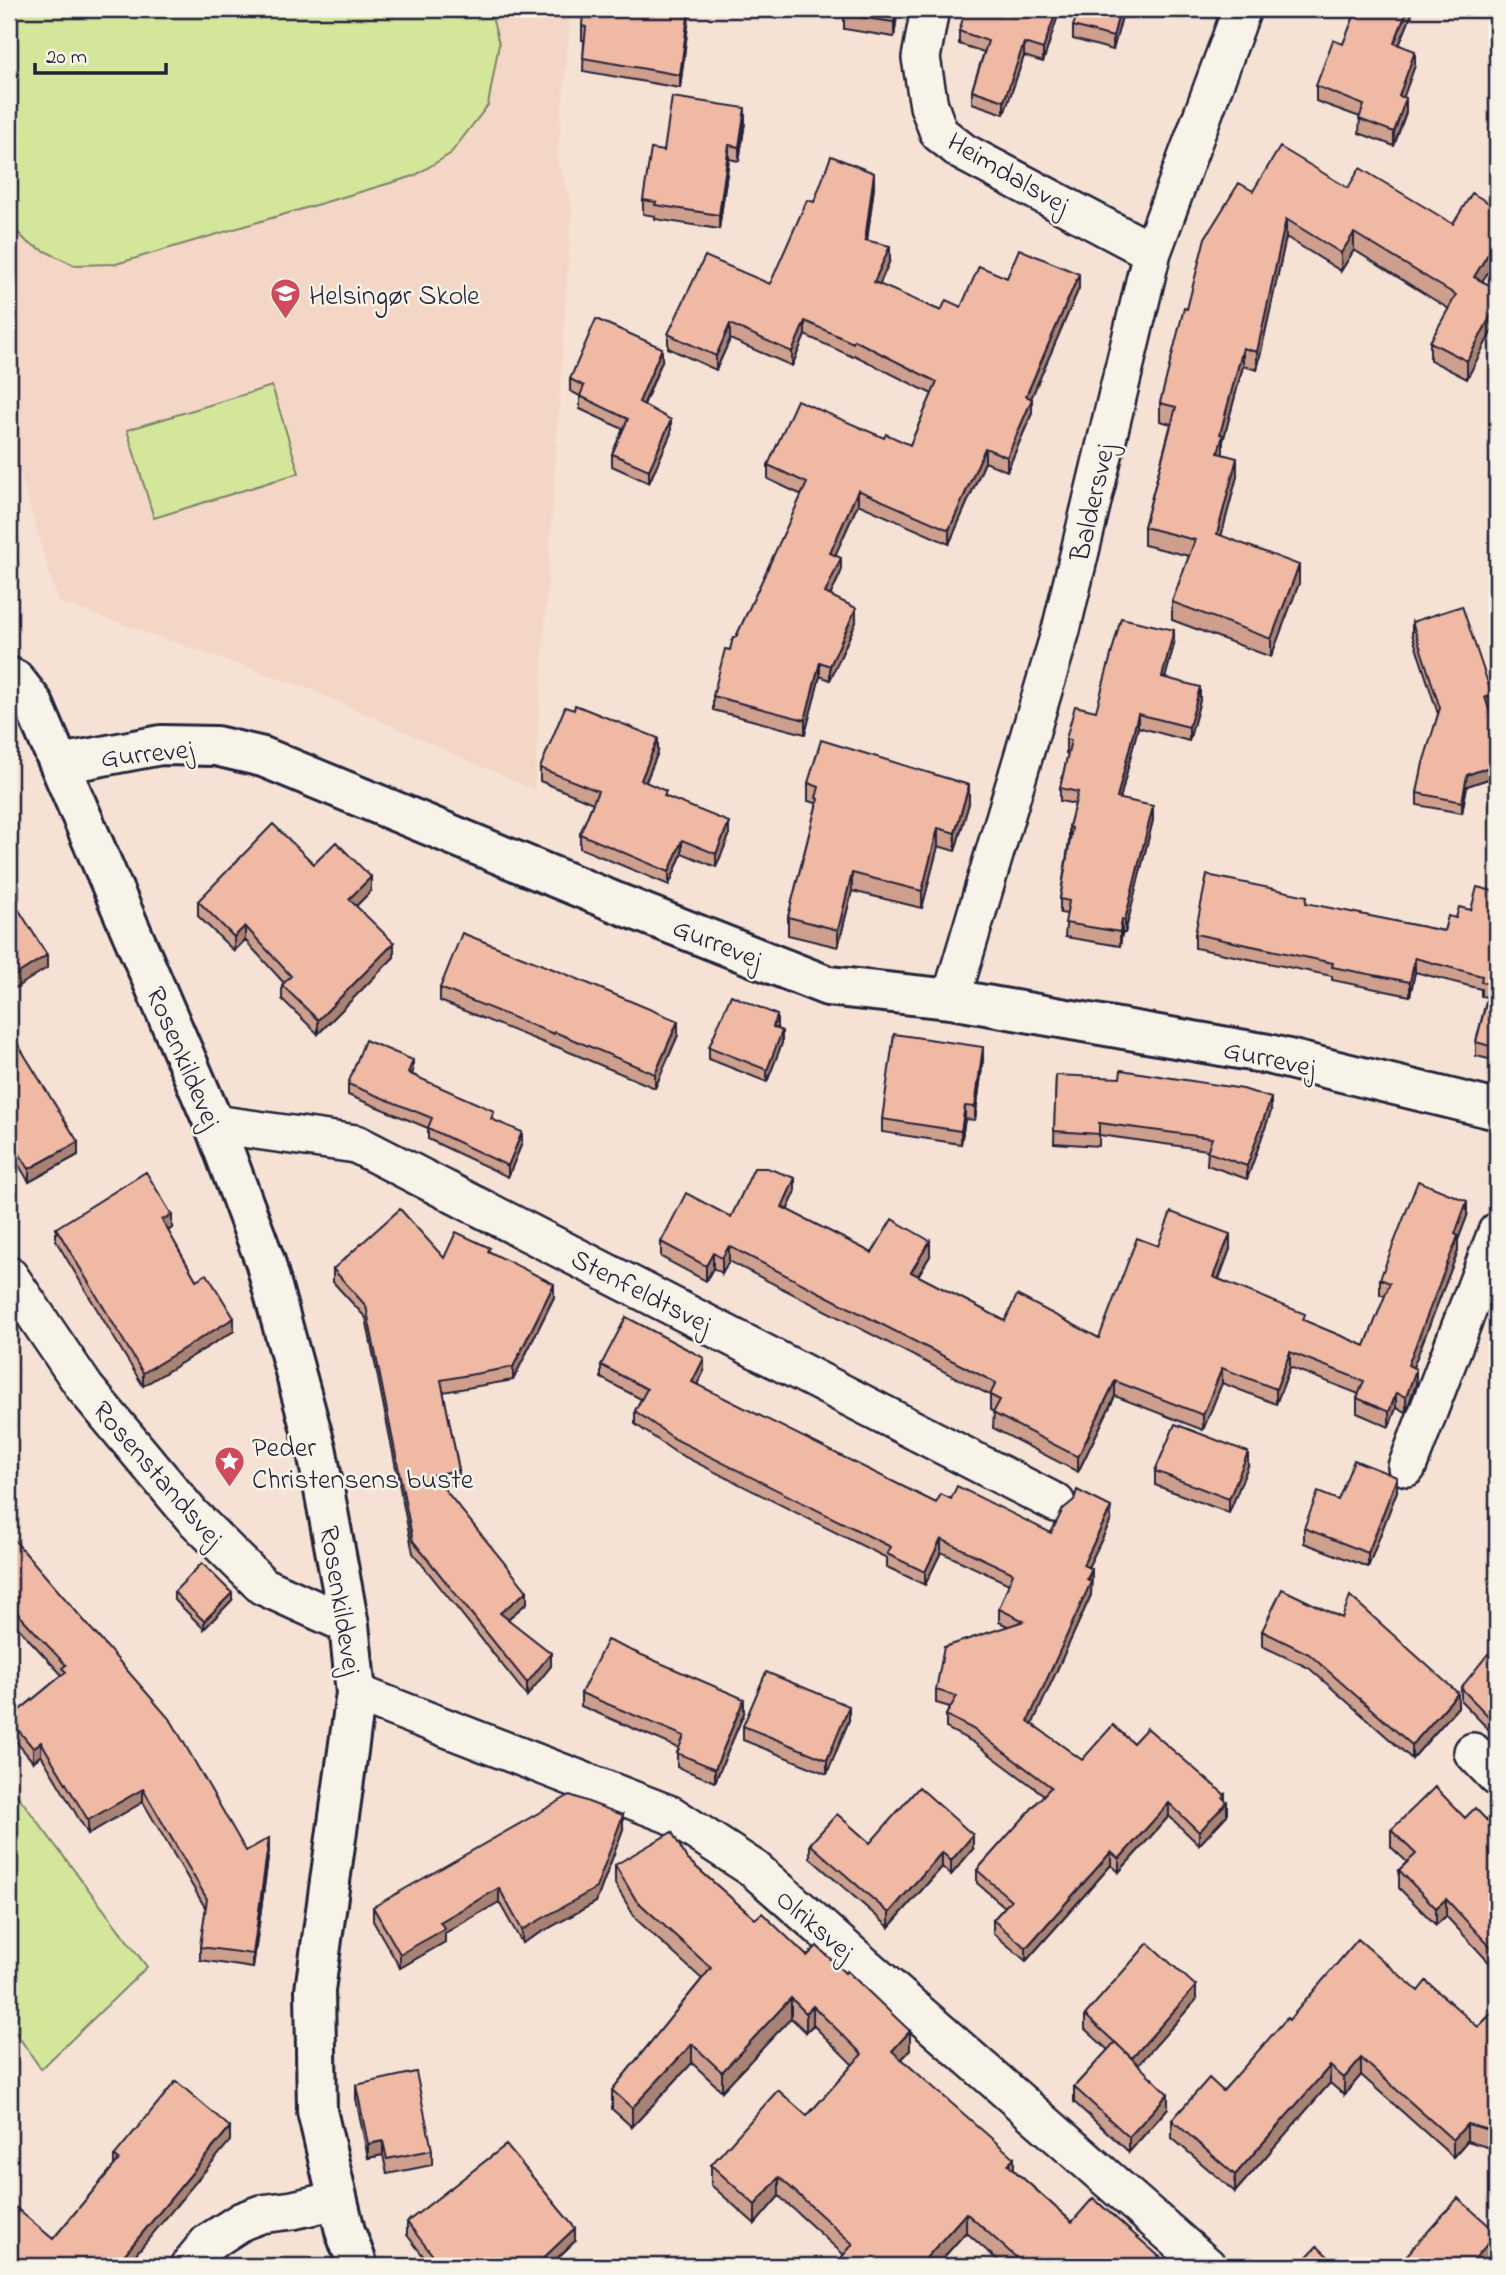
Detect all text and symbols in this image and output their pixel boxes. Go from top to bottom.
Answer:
scale bar [35,32,166,76]
text: 20 m [46,43,87,73]
street label: Heimdalsvej [938,123,1077,227]
school or university icon: Helsingør Skole [269,277,303,321]
place label: Helsingør Skole [309,277,480,318]
street label: Baldersvej [1061,439,1128,567]
street label: Gurrevej [99,730,197,781]
street label: Gurrevej [666,909,769,982]
street label: Rosenkildevej [133,981,231,1137]
street label: Gurrevej [1219,1031,1320,1090]
street label: Stenfeldtsvej [563,1240,719,1347]
street label: Rosenstandsvej [81,1393,233,1559]
place label: Peder Christensens buste [252,1429,474,1502]
place icon: Peder Christensens buste [212,1445,246,1489]
street label: Rosenkildevej [307,1523,371,1680]
street label: Olriksvej [765,1881,863,1974]

